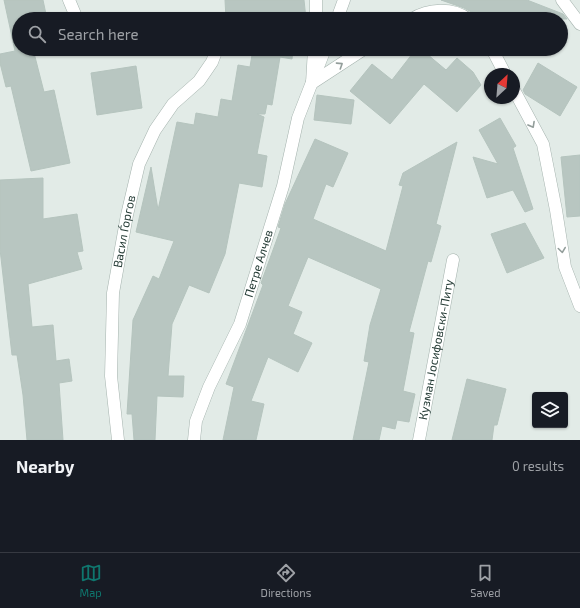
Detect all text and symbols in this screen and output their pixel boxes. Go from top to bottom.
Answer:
search box [12,12,568,56]
icon: search [26,23,48,45]
text: Search here [58,25,139,43]
one-way arrow [336,62,343,70]
north arrow [484,68,520,104]
one-way arrow [528,121,535,128]
street label: Васил Ѓоргов [110,194,137,269]
street label: Петре Алчев [241,228,275,299]
one-way arrow [557,247,566,253]
street label: Кузман Јосифовски-Питу [415,277,456,421]
map controls [532,392,568,428]
button: layers [532,392,568,428]
text: Nearby [16,456,74,476]
text: 0 results [512,458,564,474]
tab: Map [80,562,102,599]
tab: Directions [261,562,311,599]
tab: Saved [470,562,501,599]

